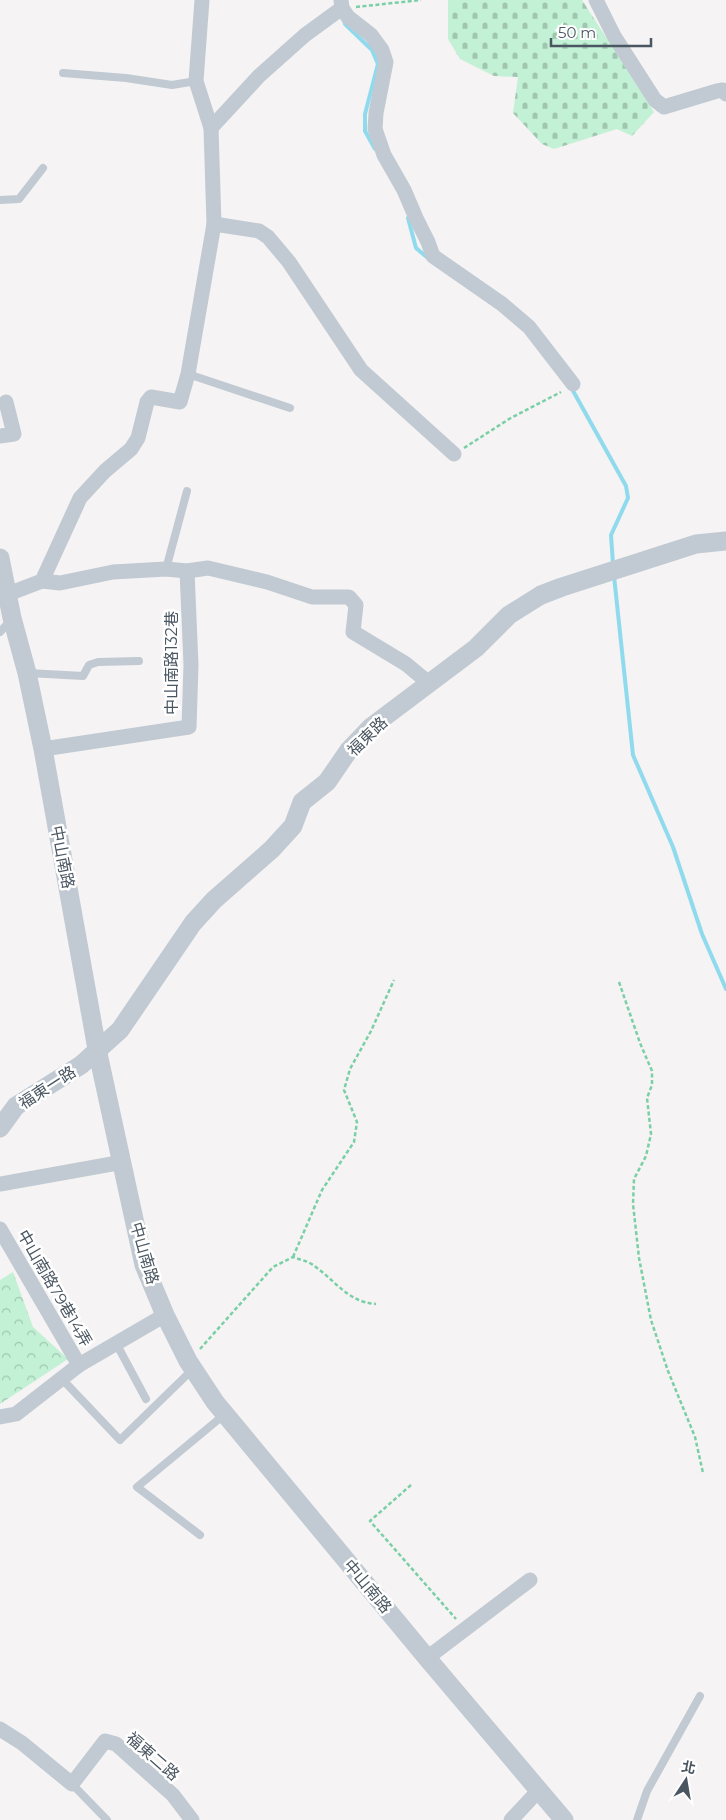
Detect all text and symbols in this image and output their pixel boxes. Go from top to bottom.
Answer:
scale bar [551,15,651,47]
text: 50 m [558,23,596,42]
street label: 中山南路132巷 [162,611,181,715]
street label: 福東路 [343,713,391,760]
street label: 中山南路 [47,824,78,890]
street label: 福東一路 [15,1062,79,1113]
street label: 中山南路 [127,1220,162,1287]
street label: 中山南路79巷14弄 [13,1227,96,1350]
street label: 中山南路 [340,1556,395,1617]
street label: 福東二路 [122,1728,183,1785]
north arrow [661,1755,711,1805]
text: 北 [680,1757,697,1778]

